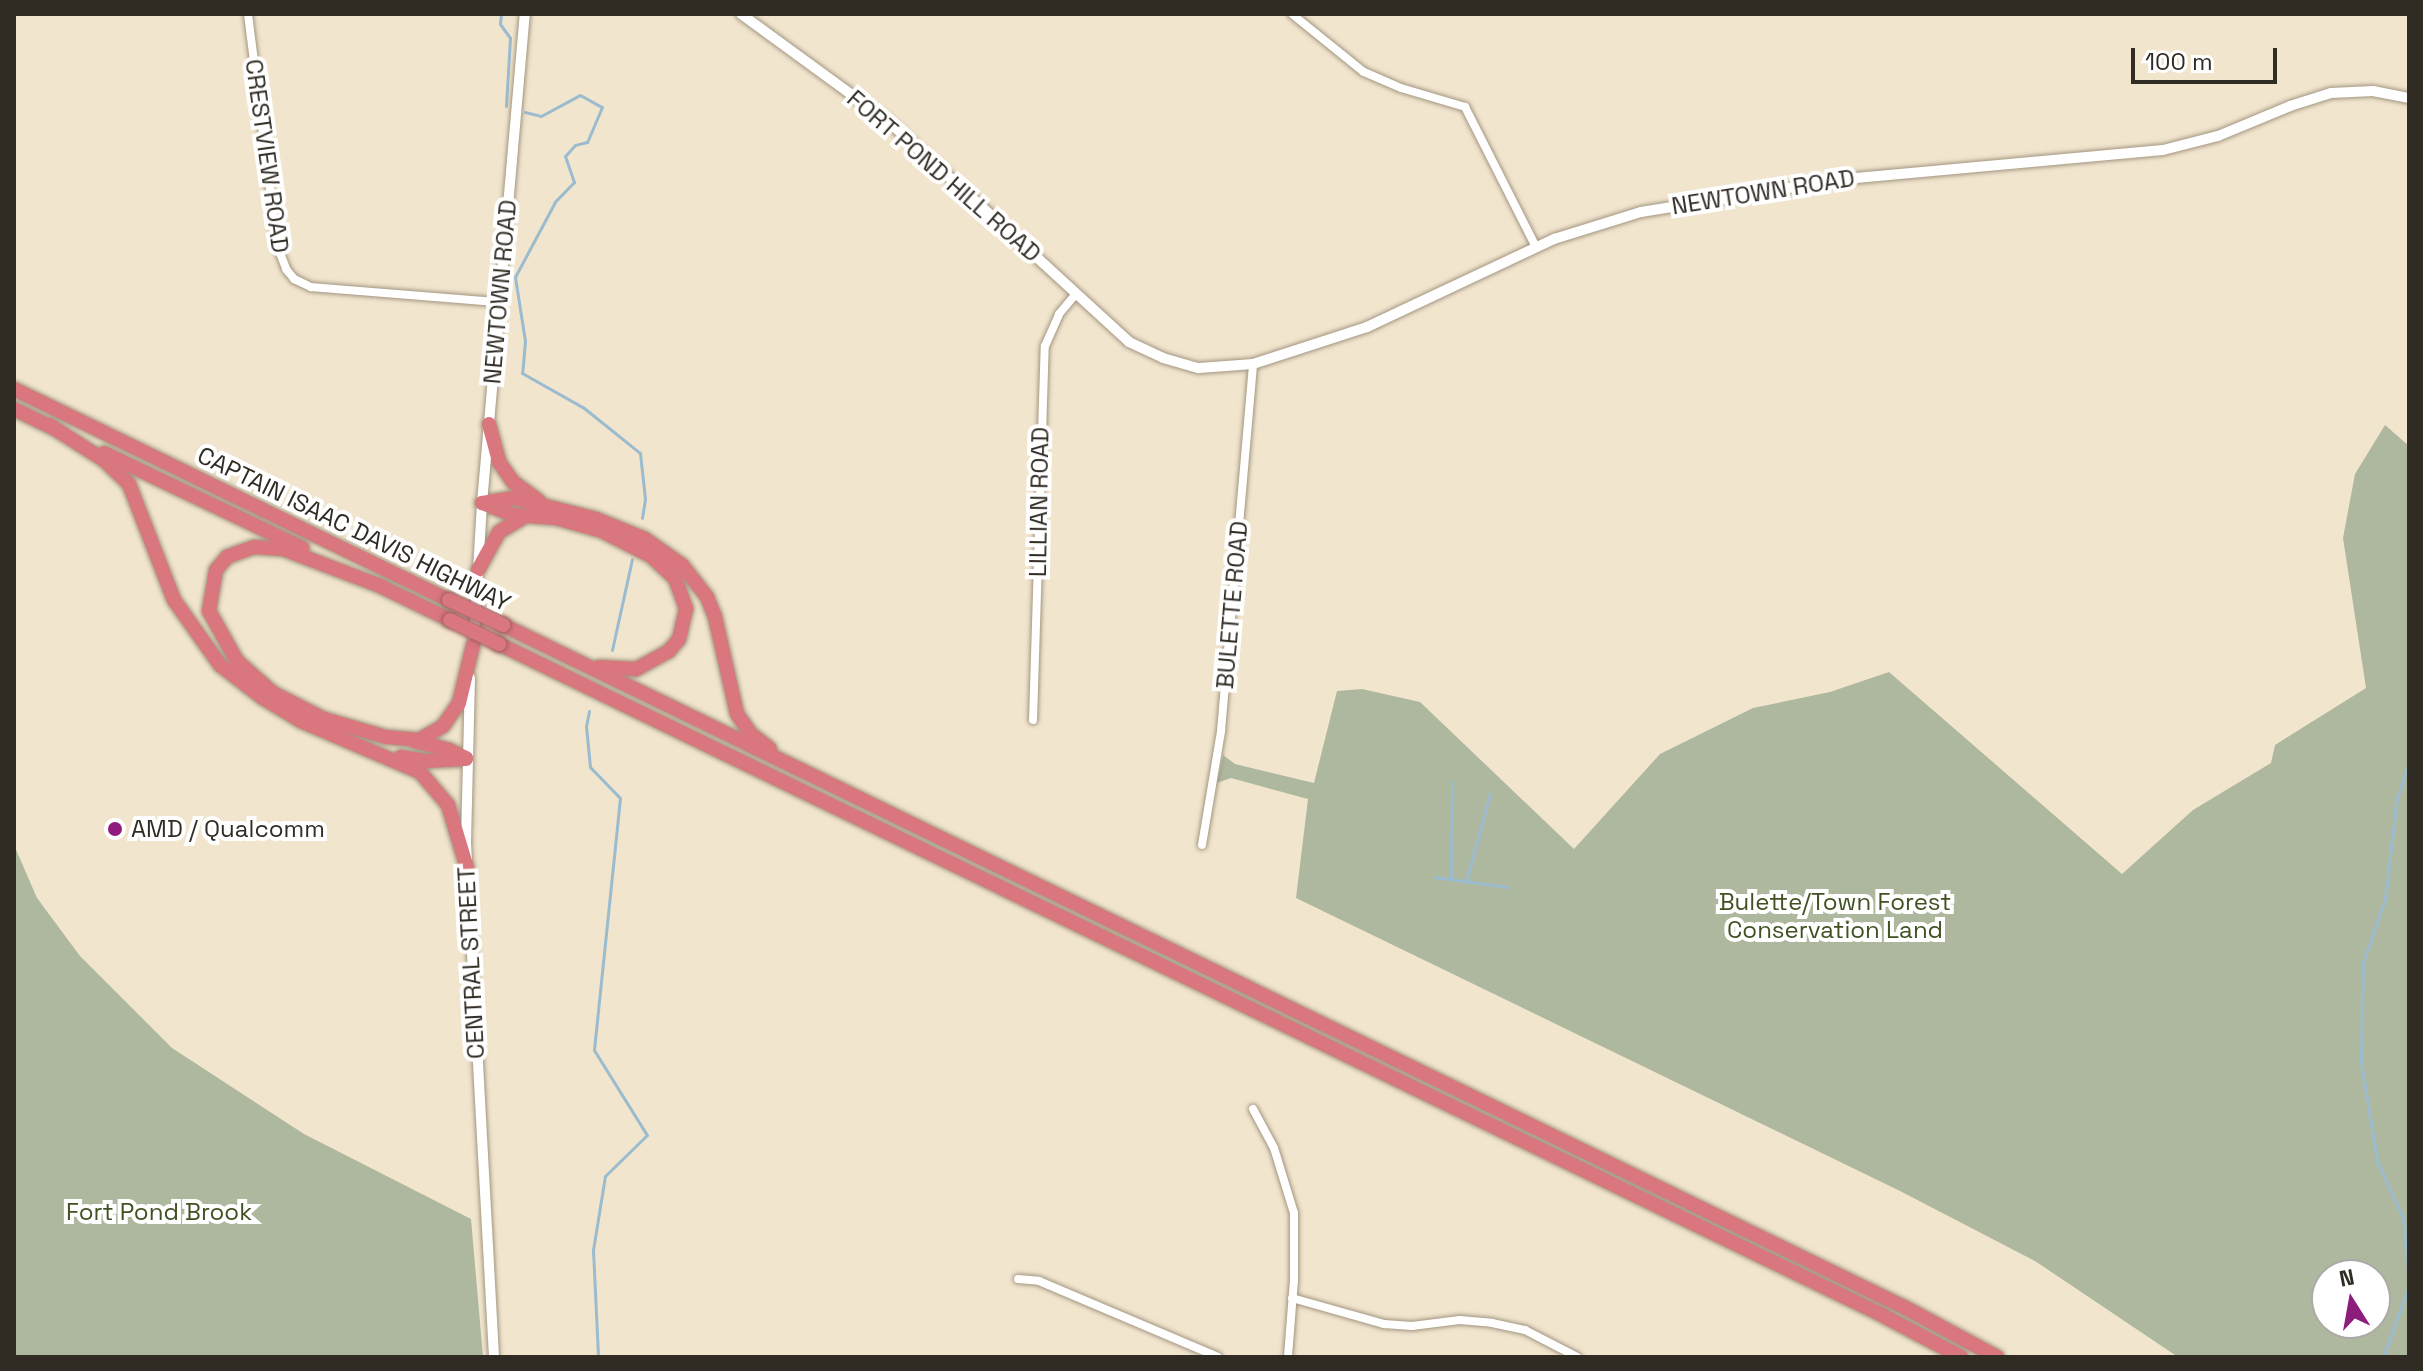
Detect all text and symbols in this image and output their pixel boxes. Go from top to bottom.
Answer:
scale bar [2135,32,2281,82]
text: 100 m [2145,46,2213,77]
street label: CRESTVIEW ROAD [239,57,295,255]
street label: FORT POND HILL ROAD [841,84,1047,268]
street label: NEWTOWN ROAD [1669,163,1857,221]
street label: NEWTOWN ROAD [478,199,522,385]
street label: LILLIAN ROAD [1023,427,1055,577]
street label: CAPTAIN ISAAC DAVIS HIGHWAY [193,440,515,618]
street label: BULETTE ROAD [1210,520,1254,690]
place label: AMD / Qualcomm [131,815,325,843]
marker: AMD / Qualcomm [106,820,124,838]
street label: CENTRAL STREET [452,866,490,1060]
park label: Bulette/Town Forest Conservation Land [1719,888,1951,944]
park label: Fort Pond Brook [66,1198,252,1226]
north arrow [2311,1259,2391,1339]
text: N [2337,1262,2357,1293]

